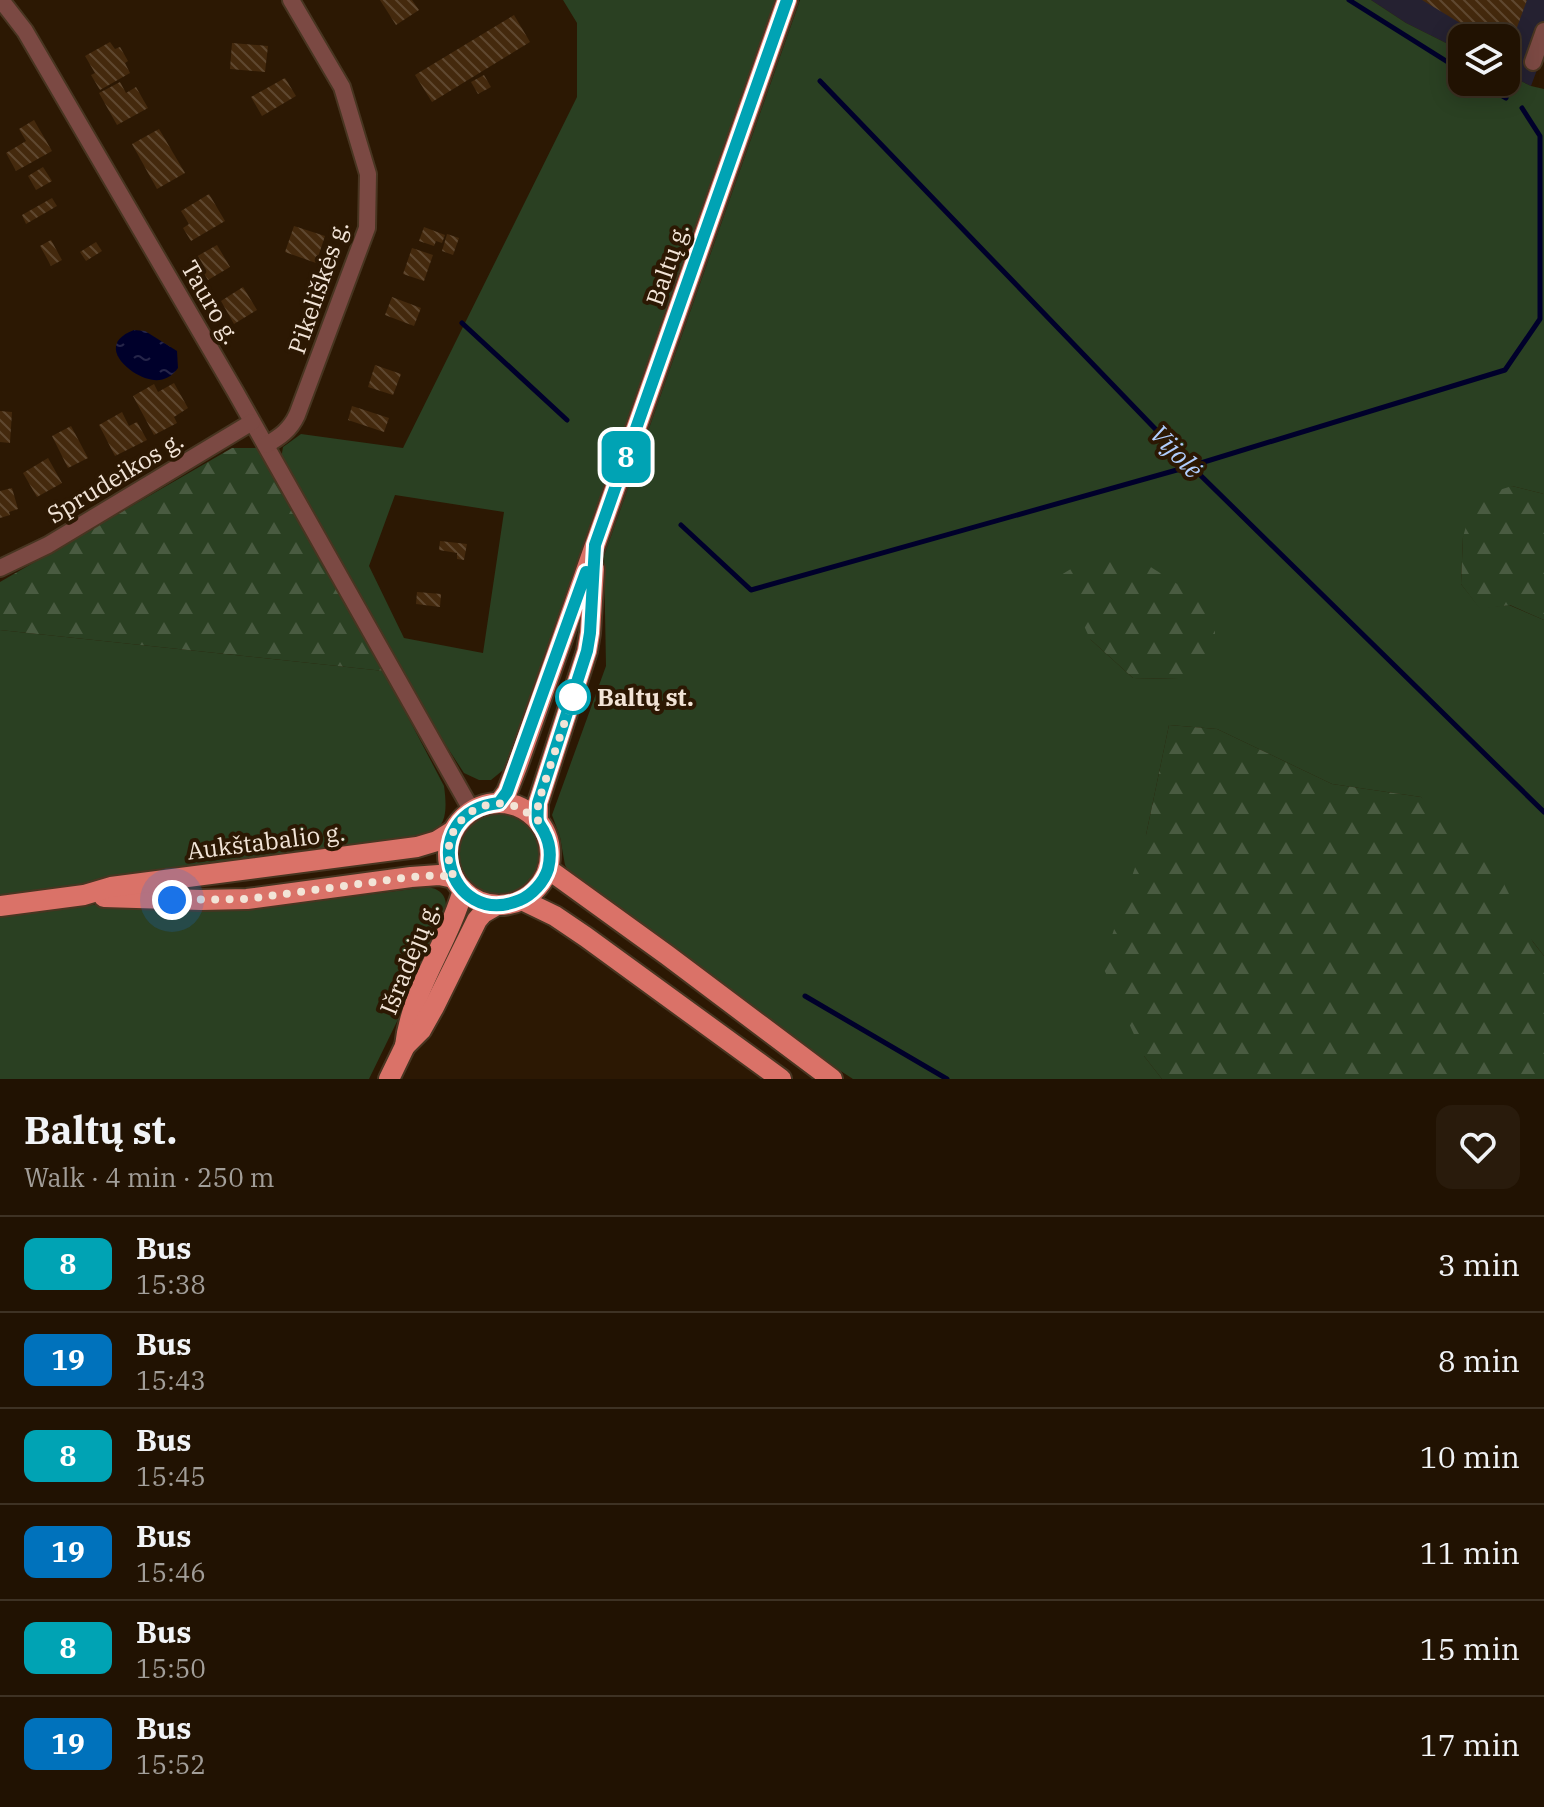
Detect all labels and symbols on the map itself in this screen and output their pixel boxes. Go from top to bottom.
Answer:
street label: Pikeliškės g. [280,216,356,358]
street label: Baltų g. [638,219,696,309]
street label: Tauro g. [174,254,248,350]
water label: Vijolė [1143,417,1211,485]
street label: Sprudeikos g. [41,424,189,530]
line badge: 8 [600,431,652,483]
marker: Baltų st. [556,680,590,714]
place label: Baltų st. [597,681,694,713]
street label: Aukštabalio g. [185,815,347,867]
your location [152,880,192,920]
street label: Išradėjų g. [372,897,446,1019]

